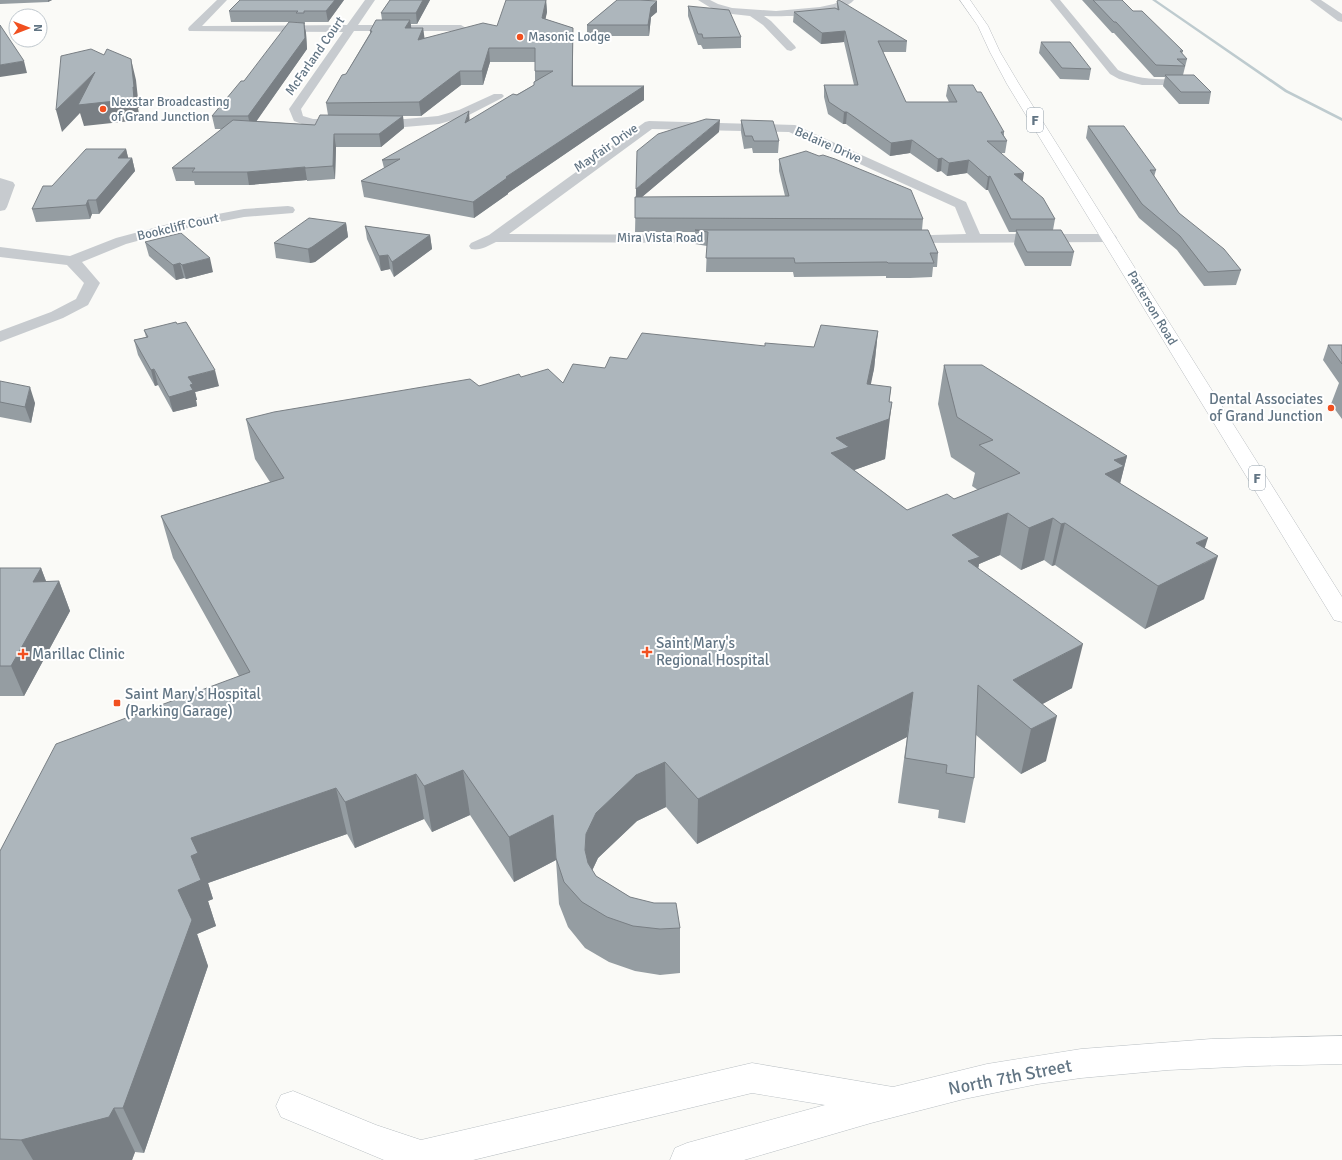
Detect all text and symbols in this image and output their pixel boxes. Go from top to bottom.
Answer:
north arrow [8,8,48,48]
street label: McFarland Court [282,13,348,99]
text: N [31,24,44,32]
place label: Masonic Lodge [528,29,611,45]
marker: Masonic Lodge [515,32,525,42]
place label: Nexstar Broadcasting of Grand Junction [111,94,230,125]
marker: Nexstar Broadcasting of Grand Junction [98,104,108,114]
road number: F [1027,108,1043,132]
street label: Mayfair Drive [571,120,641,176]
street label: Belaire Drive [792,123,864,167]
street label: Bookcliff Court [136,210,221,244]
street label: Mira Vista Road [617,230,703,246]
street label: Patterson Road [1123,268,1181,348]
place label: Dental Associates of Grand Junction [1209,390,1323,425]
marker: Dental Associates of Grand Junction [1326,403,1336,413]
road number: F [1249,466,1265,490]
place label: Saint Mary's Regional Hospital [656,634,769,669]
place label: Marillac Clinic [32,645,125,663]
marker: Saint Mary's Regional Hospital [641,646,653,658]
marker: Marillac Clinic [17,648,29,660]
place label: Saint Mary's Hospital (Parking Garage) [125,685,261,720]
marker: Saint Mary's Hospital (Parking Garage) [112,698,122,708]
street label: North 7th Street [946,1054,1074,1100]

